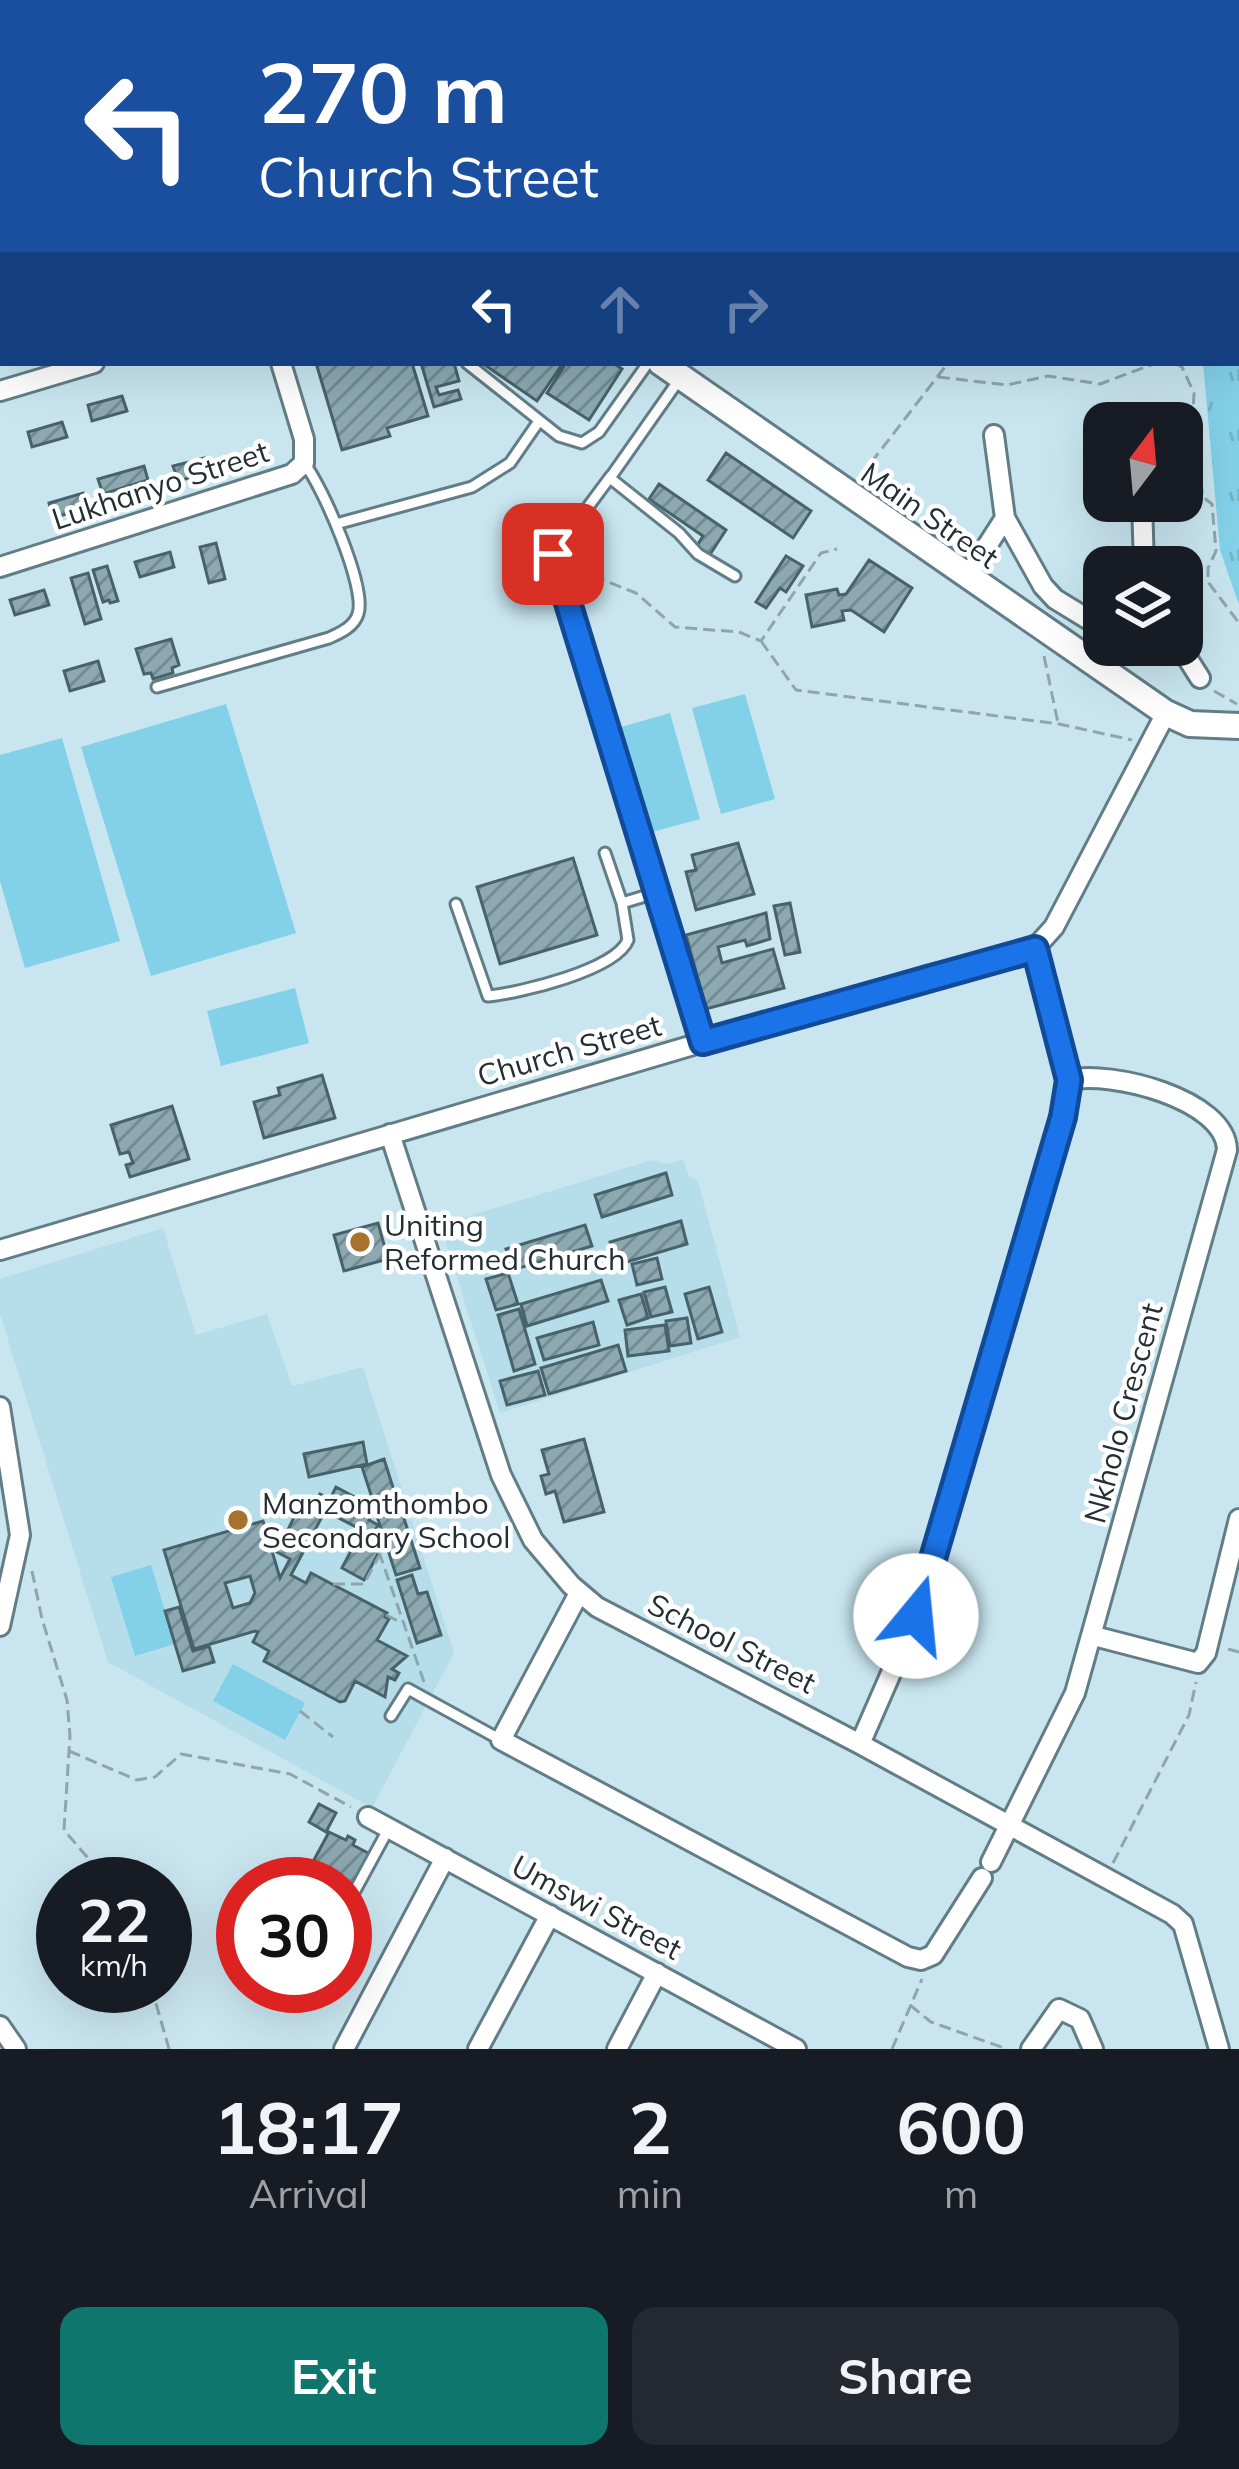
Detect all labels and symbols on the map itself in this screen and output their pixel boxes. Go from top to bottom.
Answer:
north arrow [1083,402,1203,522]
street label: Lukhanyo Street [47,432,273,538]
street label: Main Street [854,454,1006,576]
pin [502,503,604,605]
street label: Church Street [473,1006,665,1094]
place label: Uniting Reformed Church [384,1206,626,1278]
marker: Uniting Reformed Church [347,1229,373,1255]
street label: Nkholo Crescent [1075,1299,1171,1527]
place label: Manzomthombo Secondary School [262,1484,510,1556]
marker: Manzomthombo Secondary School [225,1507,251,1533]
position arrow [853,1553,979,1679]
street label: School Street [642,1584,822,1702]
street label: Umswi Street [506,1846,688,1968]
speed limit sign: 30 [216,1857,372,2013]

